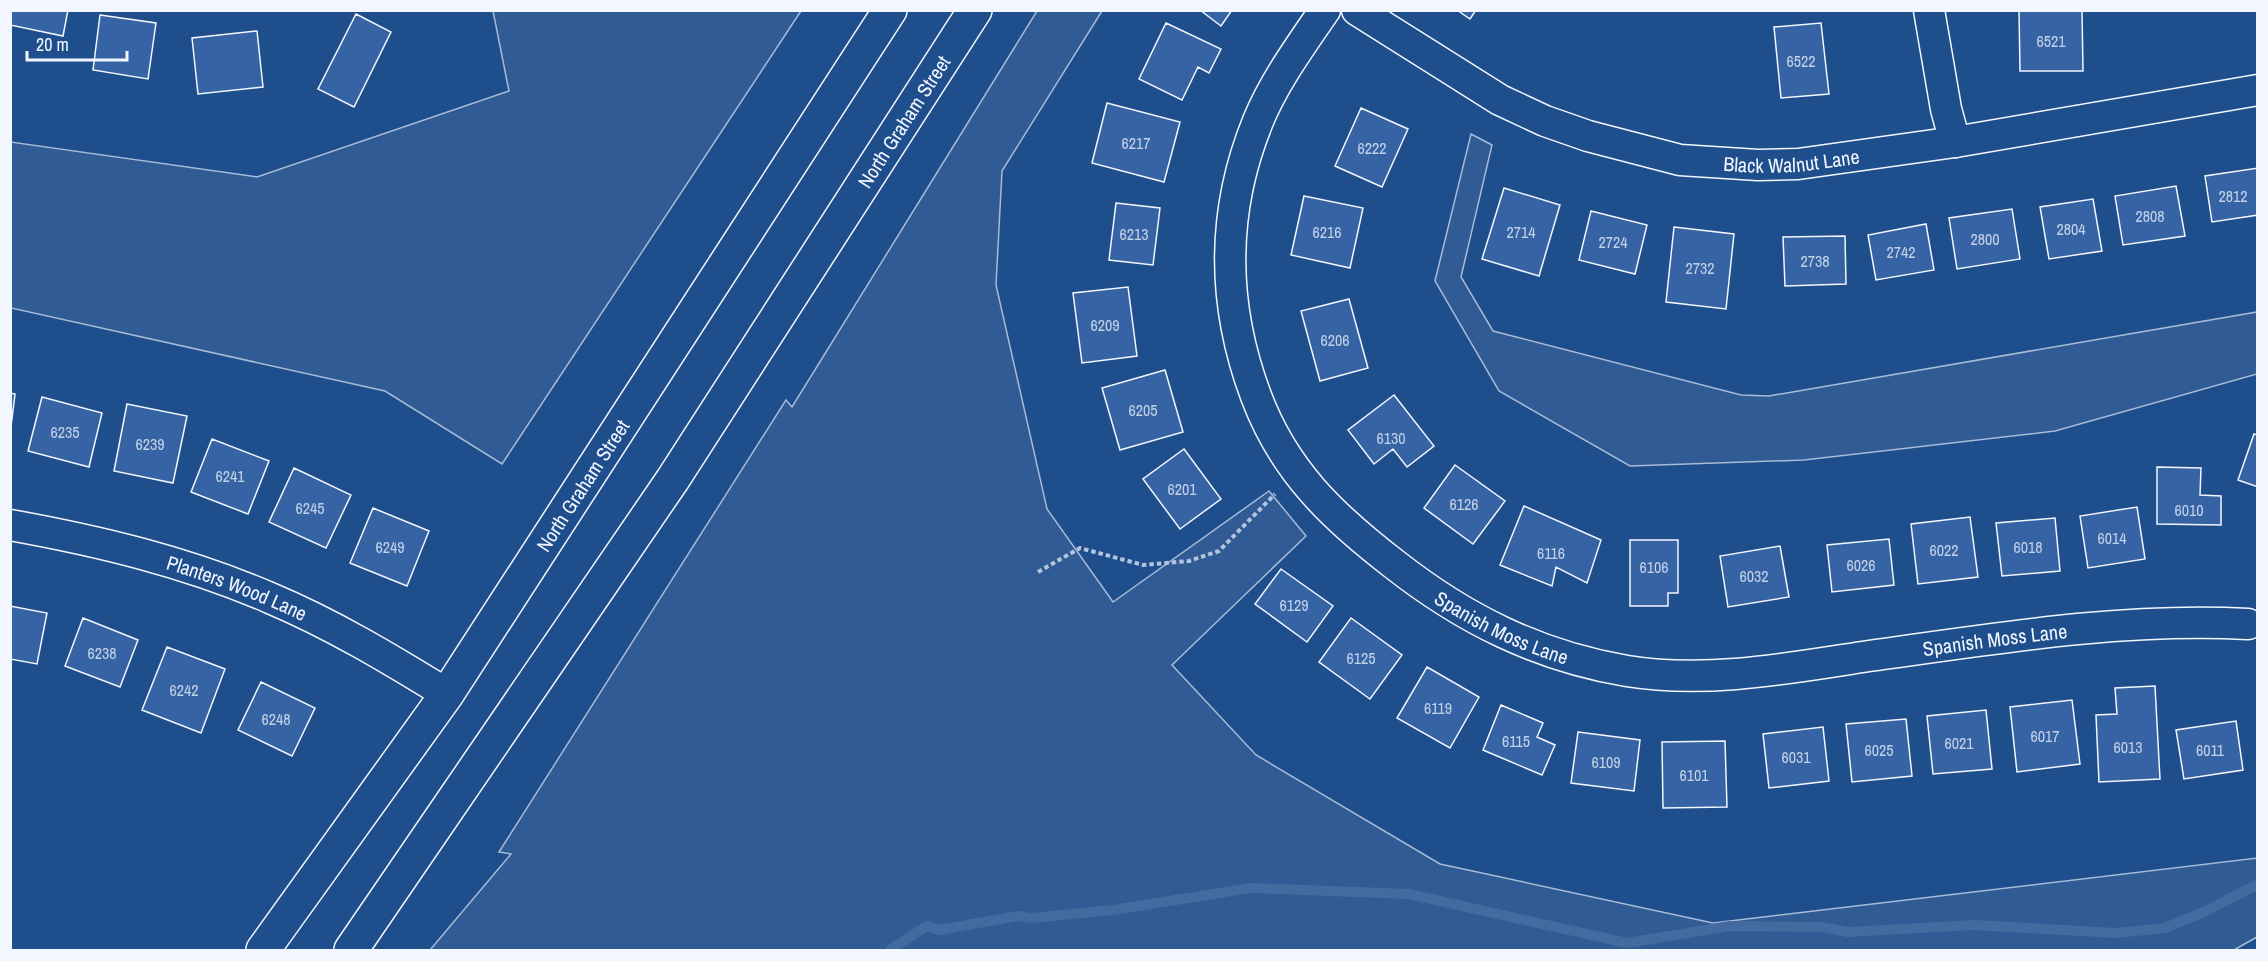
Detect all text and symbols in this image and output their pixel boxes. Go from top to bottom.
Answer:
scale bar [27,24,128,62]
house number: 6521 [2036,30,2066,52]
text: 20 m [36,32,69,57]
street label: North Graham Street [851,50,956,193]
house number: 6522 [1786,50,1816,72]
house number: 6217 [1121,132,1151,154]
house number: 6222 [1357,137,1387,159]
street label: Black Walnut Lane [1723,142,1861,179]
house number: 2812 [2218,185,2248,207]
house number: 2808 [2135,205,2165,227]
house number: 2804 [2056,218,2086,240]
house number: 6216 [1312,221,1342,243]
house number: 2714 [1506,221,1536,243]
house number: 6213 [1119,223,1149,245]
house number: 2800 [1970,228,2000,250]
house number: 2724 [1598,231,1628,253]
house number: 2742 [1886,241,1916,263]
house number: 2738 [1800,250,1830,272]
house number: 2732 [1685,257,1715,279]
house number: 6209 [1090,314,1120,336]
house number: 6206 [1320,329,1350,351]
house number: 6205 [1128,399,1158,421]
street label: North Graham Street [529,414,635,556]
house number: 6235 [50,421,80,443]
house number: 6130 [1376,427,1406,449]
house number: 6239 [135,433,165,455]
house number: 6241 [215,465,245,487]
house number: 6201 [1167,478,1197,500]
house number: 6126 [1449,493,1479,515]
house number: 6245 [295,497,325,519]
house number: 6010 [2174,499,2204,521]
house number: 6014 [2097,527,2127,549]
house number: 6249 [375,536,405,558]
house number: 6018 [2013,536,2043,558]
house number: 6022 [1929,539,1959,561]
house number: 6116 [1537,542,1565,564]
street label: Planters Wood Lane [164,548,312,626]
house number: 6026 [1846,554,1876,576]
house number: 6106 [1639,556,1669,578]
house number: 6032 [1739,565,1769,587]
street label: Spanish Moss Lane [1430,584,1572,670]
house number: 6129 [1279,594,1309,616]
street label: Spanish Moss Lane [1921,617,2068,662]
house number: 6238 [87,642,117,664]
house number: 6125 [1346,647,1376,669]
house number: 6242 [169,679,199,701]
house number: 6119 [1424,697,1452,719]
house number: 6248 [261,708,291,730]
house number: 6017 [2030,725,2060,747]
house number: 6115 [1502,730,1530,752]
house number: 6021 [1944,732,1974,754]
house number: 6013 [2113,736,2143,758]
house number: 6025 [1864,739,1894,761]
house number: 6011 [2196,739,2225,761]
house number: 6031 [1781,746,1811,768]
house number: 6109 [1591,751,1621,773]
house number: 6101 [1679,764,1709,786]

